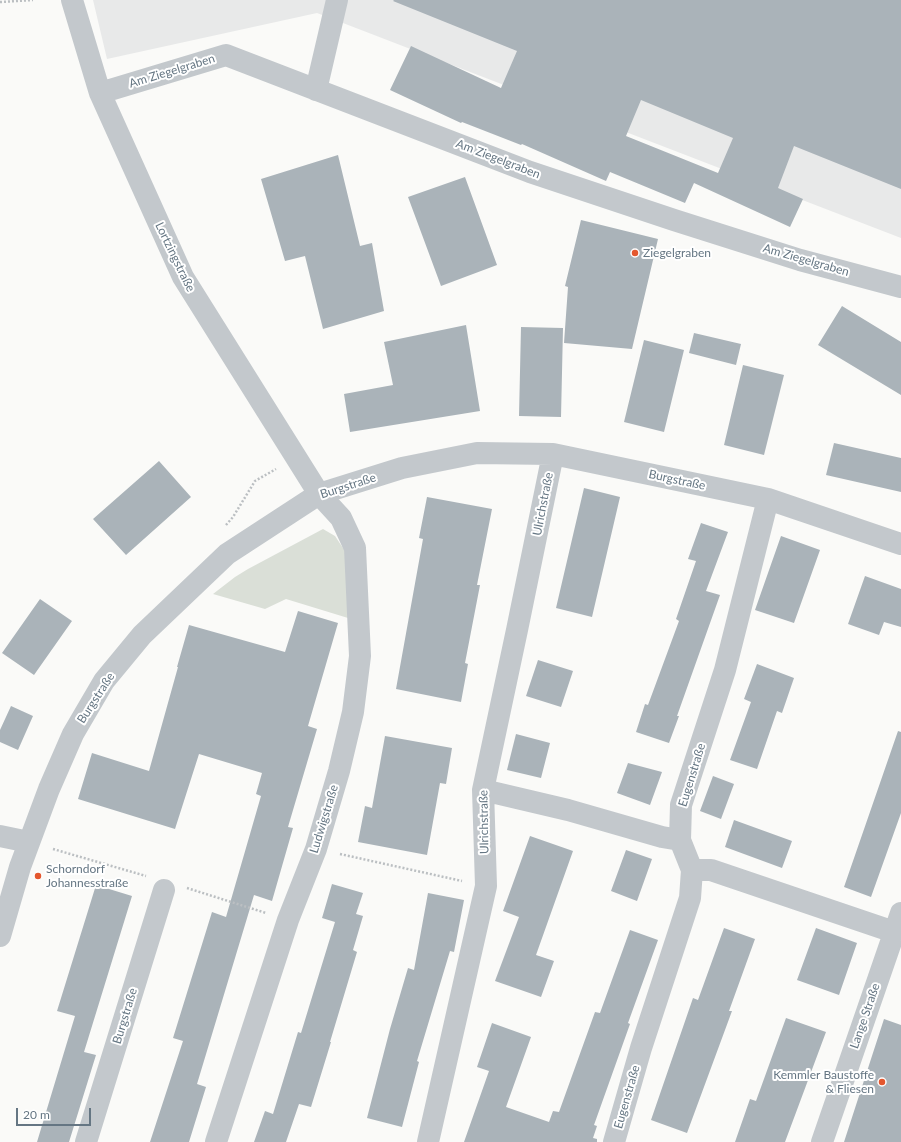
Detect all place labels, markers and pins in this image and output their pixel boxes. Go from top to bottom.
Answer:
place label: Ziegelgraben [643,246,711,260]
marker: Ziegelgraben [630,248,640,258]
place label: Schorndorf Johannesstraße [46,862,128,890]
marker: Schorndorf Johannesstraße [33,871,43,881]
place label: Kemmler Baustoffe & Fliesen [773,1068,874,1096]
marker: Kemmler Baustoffe & Fliesen [877,1077,887,1087]

